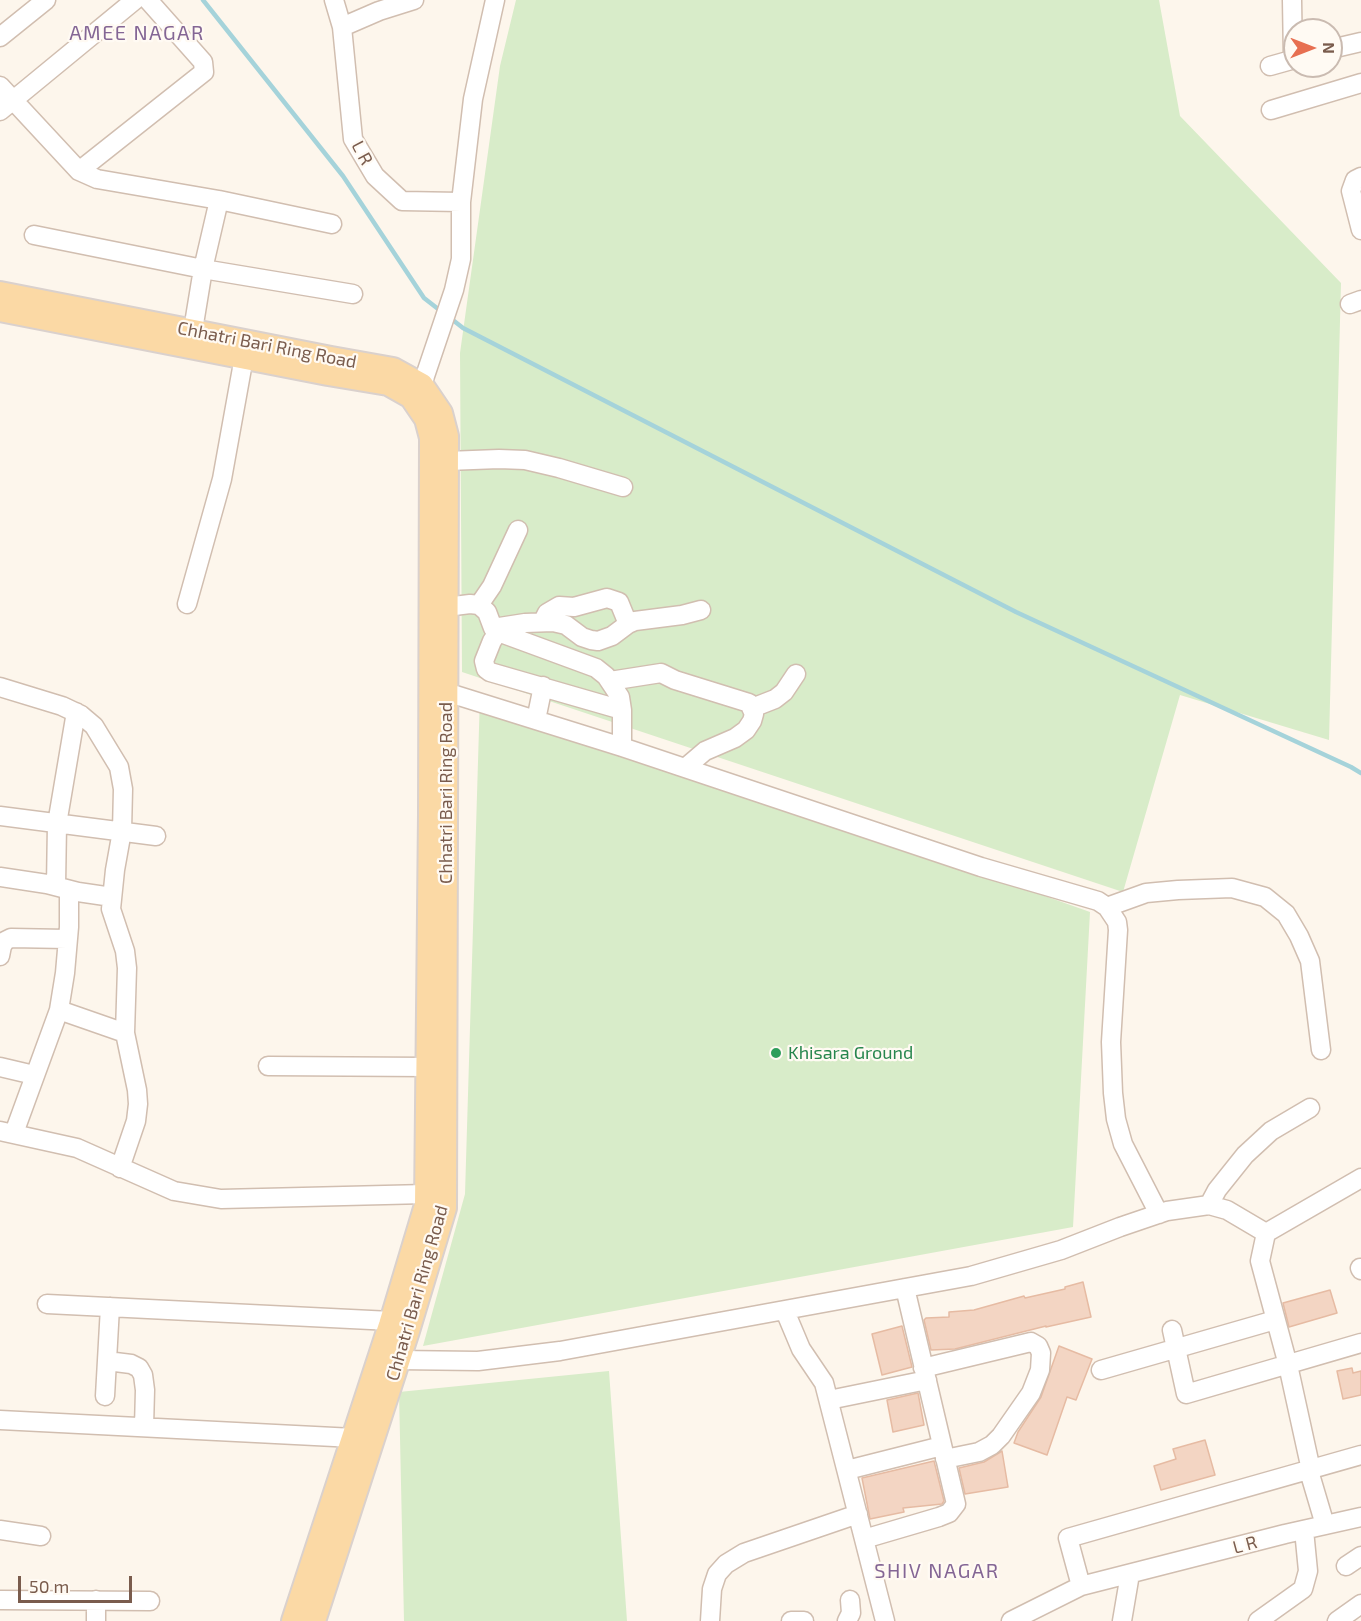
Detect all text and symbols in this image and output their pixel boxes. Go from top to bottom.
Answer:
north arrow [1283,18,1343,78]
district label: AMEE NAGAR [69,21,205,45]
text: N [1320,42,1339,54]
street label: L R [347,137,377,169]
street label: Chhatri Bari Ring Road [176,317,358,373]
street label: Chhatri Bari Ring Road [435,702,457,884]
place label: Khisara Ground [788,1042,913,1064]
marker: Khisara Ground [769,1046,783,1060]
street label: Chhatri Bari Ring Road [382,1203,452,1383]
street label: L R [1230,1531,1260,1559]
district label: SHIV NAGAR [874,1559,1000,1583]
scale bar [21,1564,135,1602]
text: 50 m [29,1575,69,1597]

